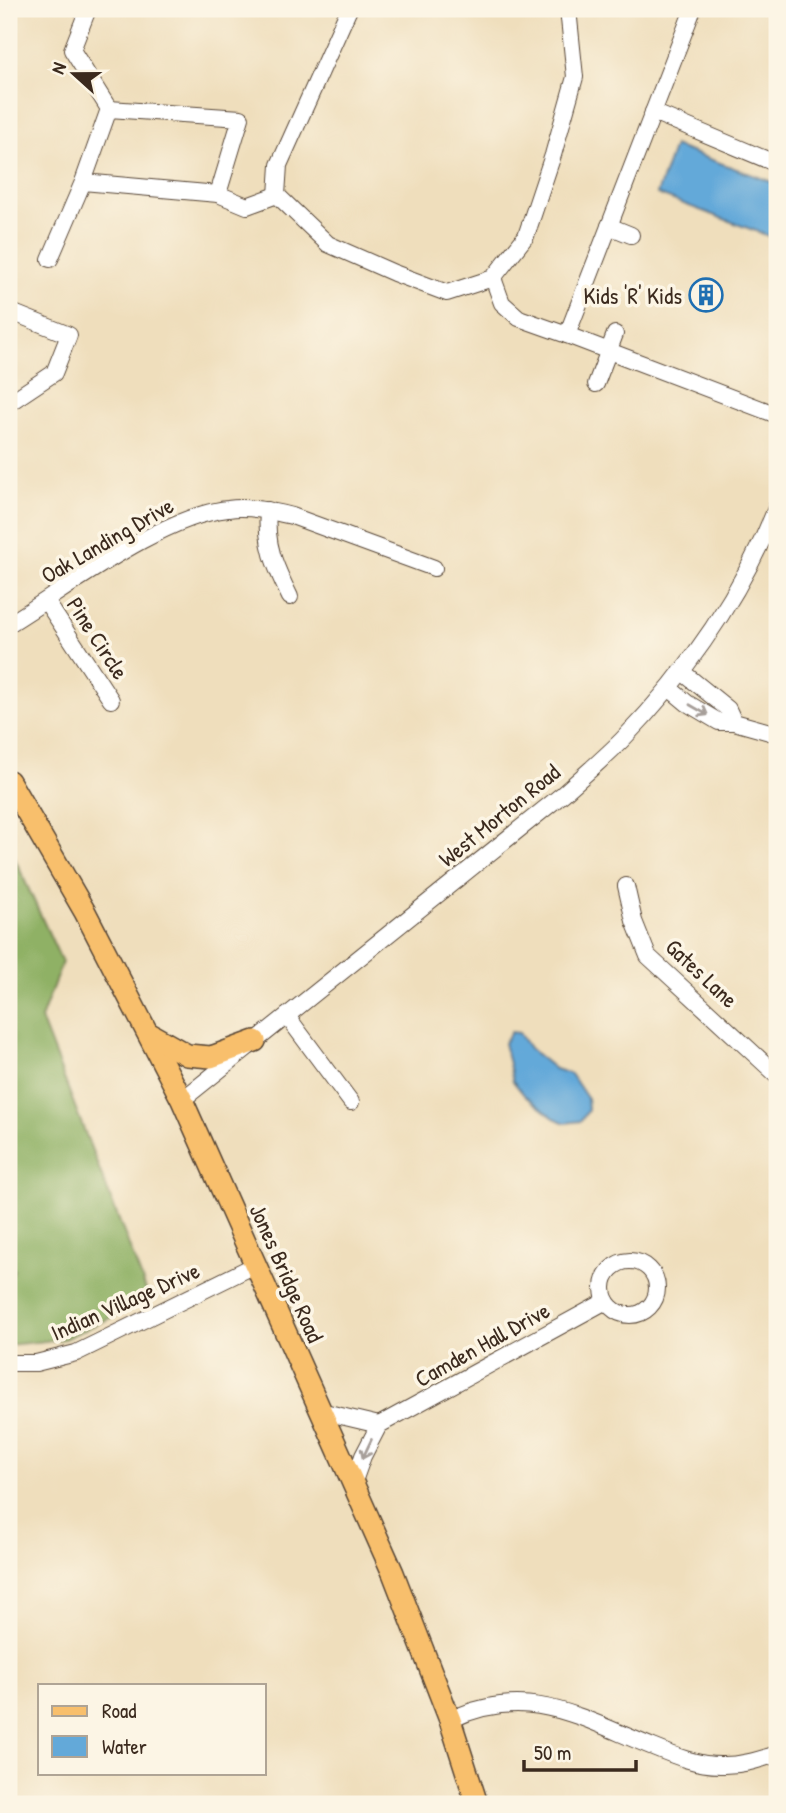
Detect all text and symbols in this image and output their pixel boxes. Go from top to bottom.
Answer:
north arrow [38,38,108,108]
text: N [44,59,72,77]
building icon: Kids 'R' Kids [687,276,725,314]
place label: Kids 'R' Kids [583,280,682,311]
street label: Oak Landing Drive [35,490,179,590]
street label: Pine Circle [60,591,136,685]
one-way arrow [689,704,709,718]
street label: West Morton Road [432,756,566,874]
street label: Gates Lane [659,932,745,1014]
street label: Jones Bridge Road [243,1199,331,1347]
street label: Indian Village Drive [46,1254,204,1348]
street label: Camden Hall Drive [409,1294,555,1394]
one-way arrow [360,1438,373,1459]
legend [38,1684,266,1774]
text: Road [102,1696,136,1725]
scale bar [524,1729,636,1773]
text: Water [102,1732,147,1761]
text: 50 m [534,1738,571,1767]

